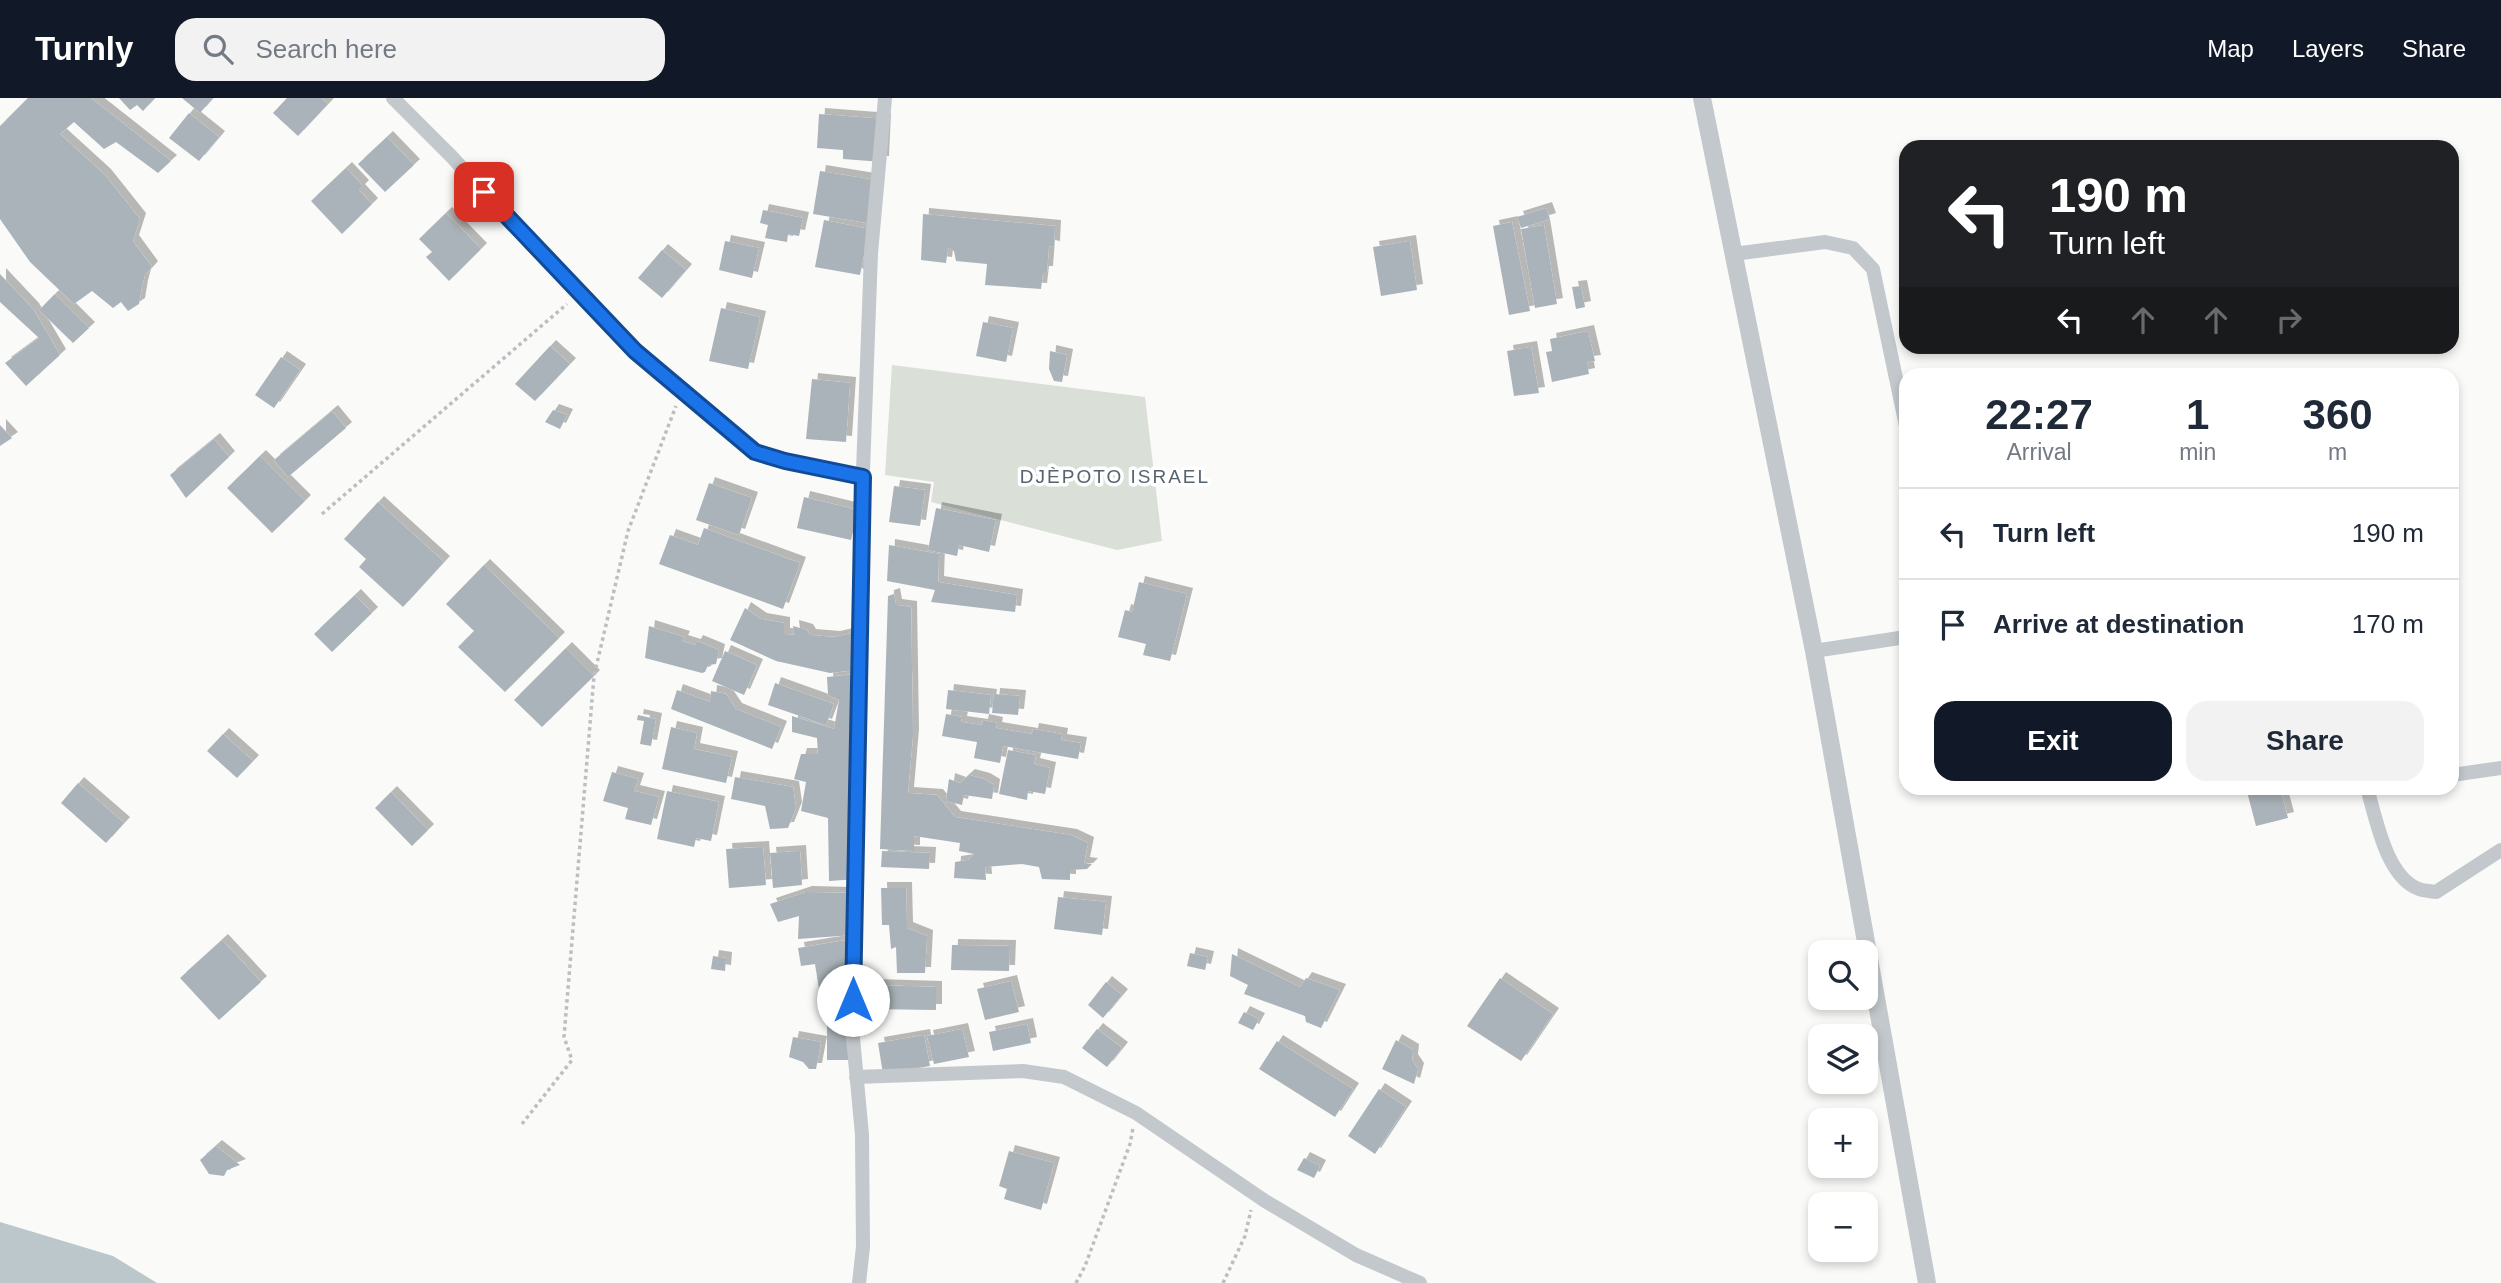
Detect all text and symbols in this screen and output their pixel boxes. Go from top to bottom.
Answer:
search box [175,18,665,81]
text: Turnly [35,30,133,67]
icon: search [199,30,237,68]
text: Search here [255,34,397,64]
text: Map [2207,35,2254,62]
text: Layers [2292,35,2364,62]
text: Share [2402,35,2466,62]
pin [454,162,514,222]
icon: left [1934,168,2025,259]
text: 190 m [2049,168,2188,222]
icon: arrive [465,173,503,211]
text: Turn left [2049,225,2165,261]
icon: left [2051,301,2089,339]
icon: ahead [2124,301,2162,339]
icon: ahead [2197,301,2235,339]
icon: right [2270,301,2308,339]
text: 22:27 [1985,391,2093,438]
text: 1 [2186,391,2209,438]
text: 360 [2303,391,2373,438]
text: Arrival [2006,439,2072,465]
text: min [2179,439,2216,465]
text: m [2328,439,2347,465]
district label: DJÈPOTO ISRAEL [1020,466,1210,487]
icon: left [1934,515,1972,553]
text: Turn left [1993,518,2095,548]
text: 190 m [2352,518,2424,548]
icon: arrive [1934,606,1972,644]
text: Arrive at destination [1993,609,2244,639]
text: 170 m [2352,609,2424,639]
button: Exit [1934,701,2172,781]
button: Share [2186,701,2424,781]
map controls [1808,940,1878,1262]
button: search [1808,940,1878,1010]
position arrow [816,963,890,1037]
button: layers [1808,1024,1878,1094]
button: + [1808,1108,1878,1178]
button: − [1808,1192,1878,1262]

